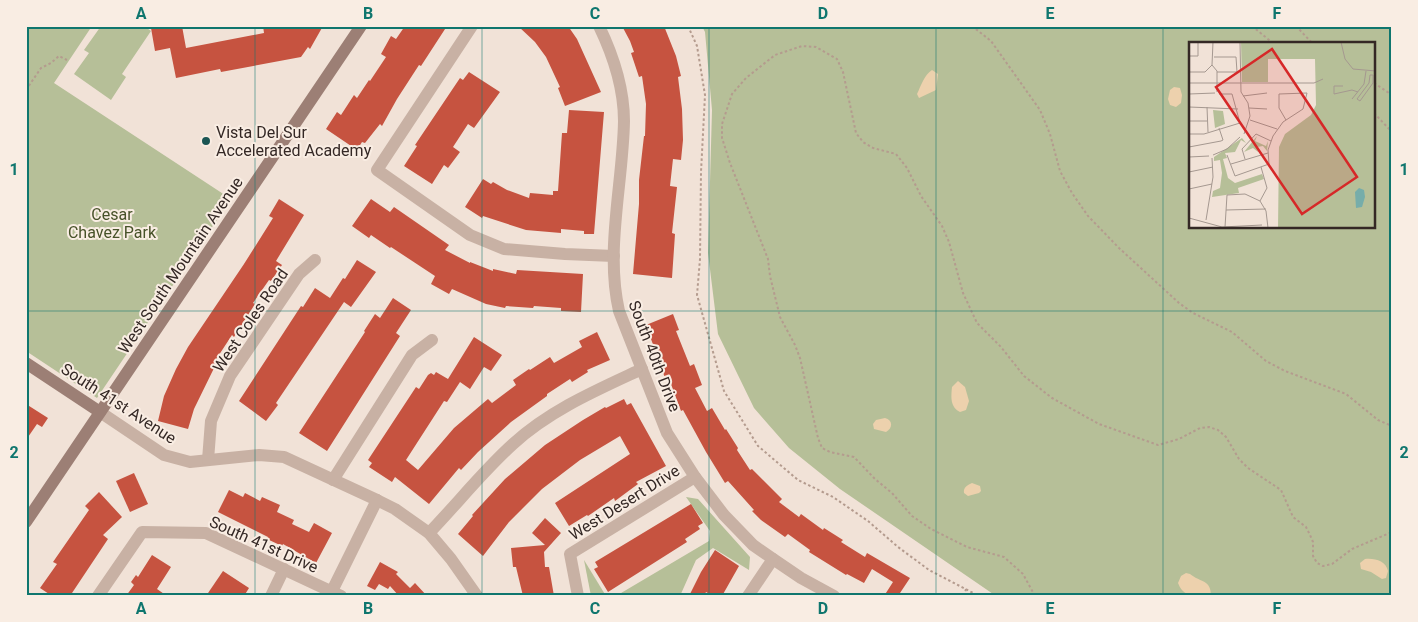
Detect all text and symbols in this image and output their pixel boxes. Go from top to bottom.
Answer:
text: A [136,4,147,23]
text: B [363,4,373,23]
text: C [590,4,600,23]
text: D [818,4,828,23]
text: E [1046,4,1055,23]
text: F [1273,4,1282,23]
inset map [1189,42,1376,229]
place label: Vista Del Sur Accelerated Academy [216,123,372,160]
marker: Vista Del Sur Accelerated Academy [200,135,212,147]
text: 1 [9,160,19,179]
text: 1 [1399,160,1409,179]
street label: West South Mountain Avenue [114,173,247,357]
park label: Cesar Chavez Park [68,205,157,242]
street label: West Coles Road [209,265,292,376]
street label: South 40th Drive [625,298,684,414]
street label: South 41st Avenue [58,359,180,448]
text: 2 [9,443,19,462]
text: 2 [1399,443,1409,462]
street label: West Desert Drive [566,461,683,544]
street label: South 41st Drive [207,512,321,577]
text: A [136,599,147,618]
text: B [363,599,373,618]
text: C [590,599,600,618]
text: D [818,599,828,618]
text: E [1046,599,1055,618]
text: F [1273,599,1282,618]

